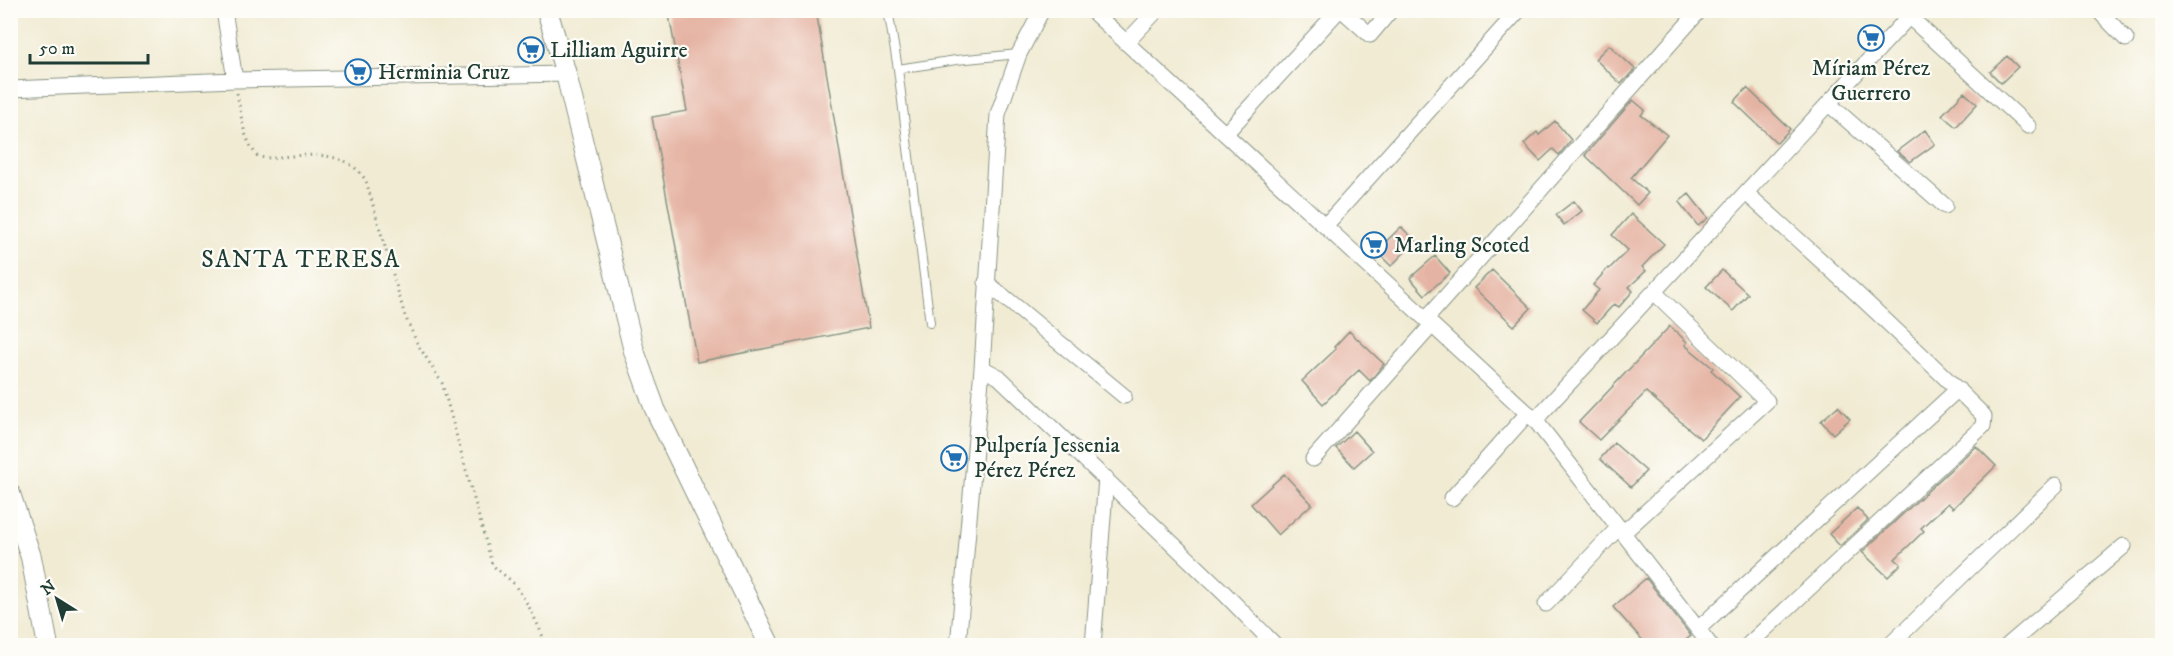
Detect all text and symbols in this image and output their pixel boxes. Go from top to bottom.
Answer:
supermarket icon: Míriam Pérez Guerrero [1856,23,1886,53]
scale bar [30,27,148,65]
supermarket icon: Lilliam Aguirre [516,35,546,65]
place label: Lilliam Aguirre [550,37,688,64]
text: 50 m [39,38,75,60]
place label: Míriam Pérez Guerrero [1812,55,1931,107]
supermarket icon: Herminia Cruz [343,57,373,87]
place label: Herminia Cruz [378,59,510,86]
supermarket icon: Marling Scoted [1359,230,1389,260]
place label: Marling Scoted [1394,232,1530,259]
district label: SANTA TERESA [201,245,401,275]
place label: Pulpería Jessenia Pérez Pérez [974,432,1121,484]
supermarket icon: Pulpería Jessenia Pérez Pérez [939,443,969,473]
north arrow [27,569,87,629]
text: N [37,576,60,600]

